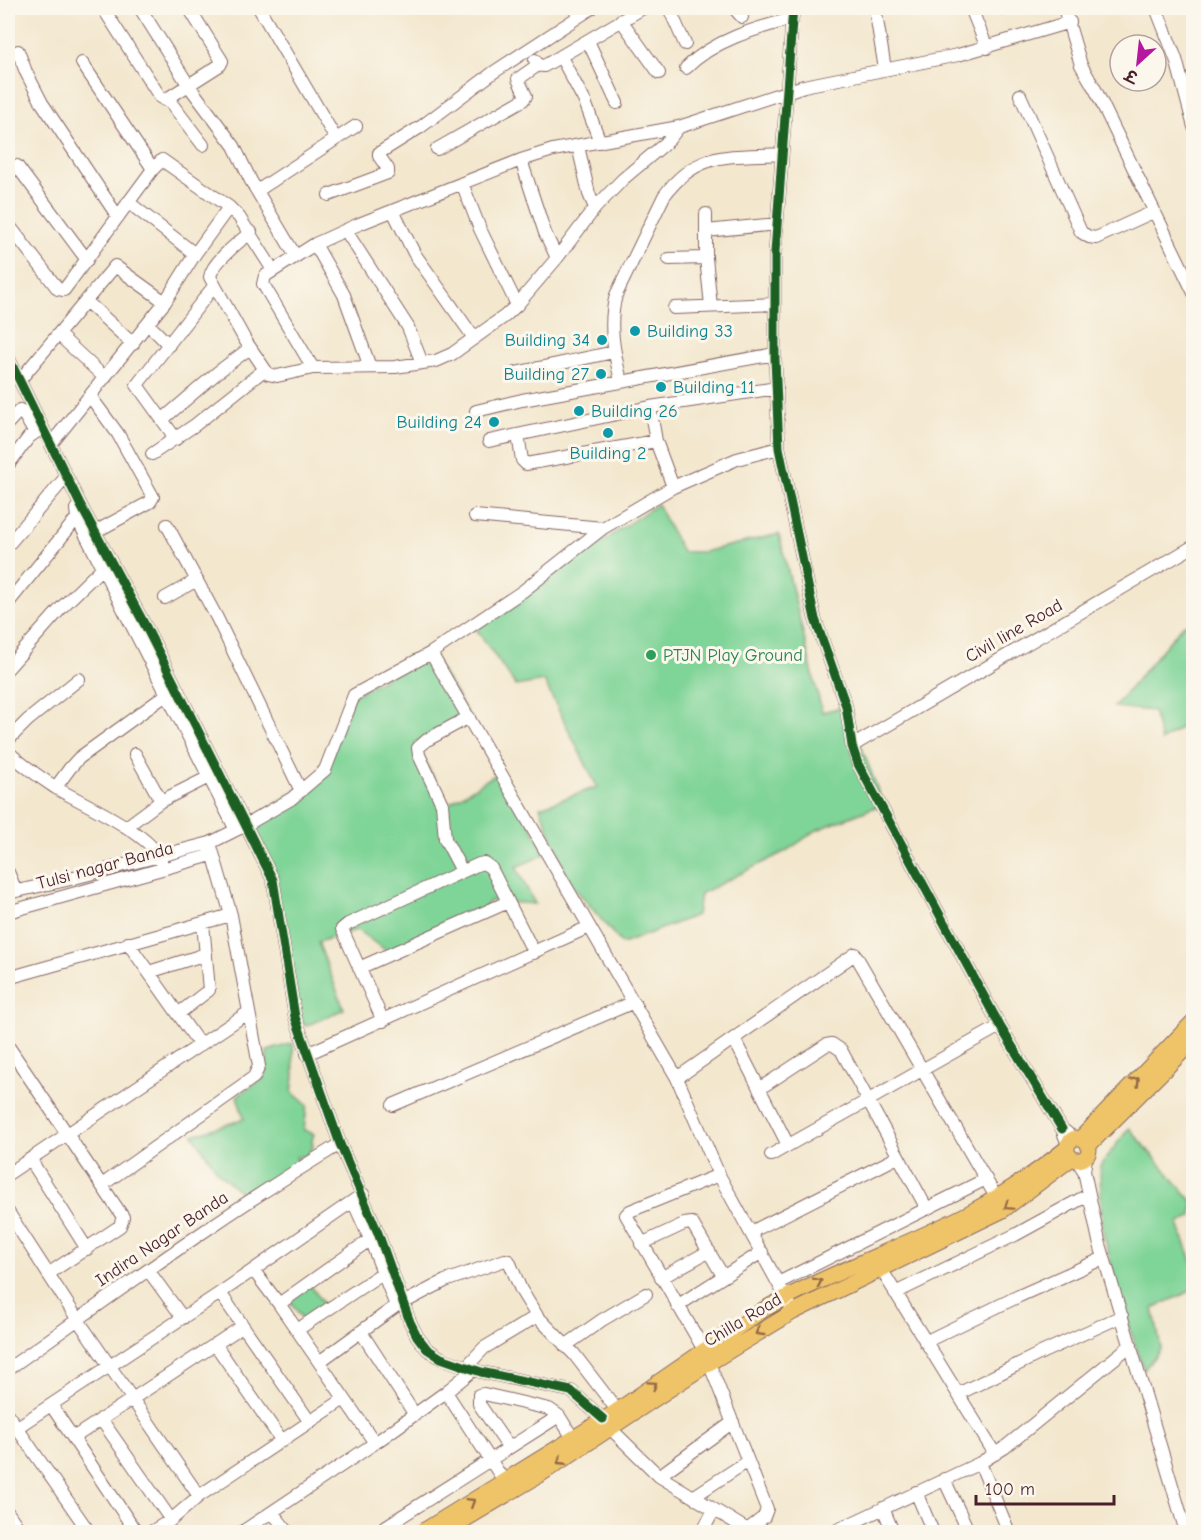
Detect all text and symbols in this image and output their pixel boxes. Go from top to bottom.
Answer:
north arrow [1108,33,1168,93]
text: उ [1122,64,1142,87]
place label: Building 33 [647,321,733,342]
marker: Building 33 [628,324,642,338]
place label: Building 34 [505,330,590,351]
marker: Building 34 [595,333,609,347]
place label: Building 27 [504,364,589,385]
marker: Building 27 [594,367,608,381]
place label: Building 11 [673,377,755,398]
marker: Building 11 [654,380,668,394]
place label: Building 26 [591,401,678,422]
marker: Building 26 [572,404,586,418]
place label: Building 24 [396,412,482,433]
marker: Building 24 [487,415,501,429]
marker: Building 2 [601,426,615,440]
place label: Building 2 [570,443,646,464]
street label: Civil line Road [962,595,1066,667]
place label: PTJN Play Ground [663,645,803,666]
marker: PTJN Play Ground [644,648,658,662]
street label: Tulsi nagar Banda [34,838,176,894]
one-way arrow [1128,1077,1139,1088]
street label: Indira Nagar Banda [92,1187,232,1291]
one-way arrow [1004,1199,1015,1210]
one-way arrow [812,1278,823,1290]
street label: Chilla Road [700,1289,786,1351]
one-way arrow [755,1325,765,1337]
one-way arrow [647,1381,658,1392]
one-way arrow [556,1454,567,1465]
scale bar [976,1468,1114,1506]
text: 100 m [985,1479,1035,1500]
one-way arrow [465,1497,475,1509]

